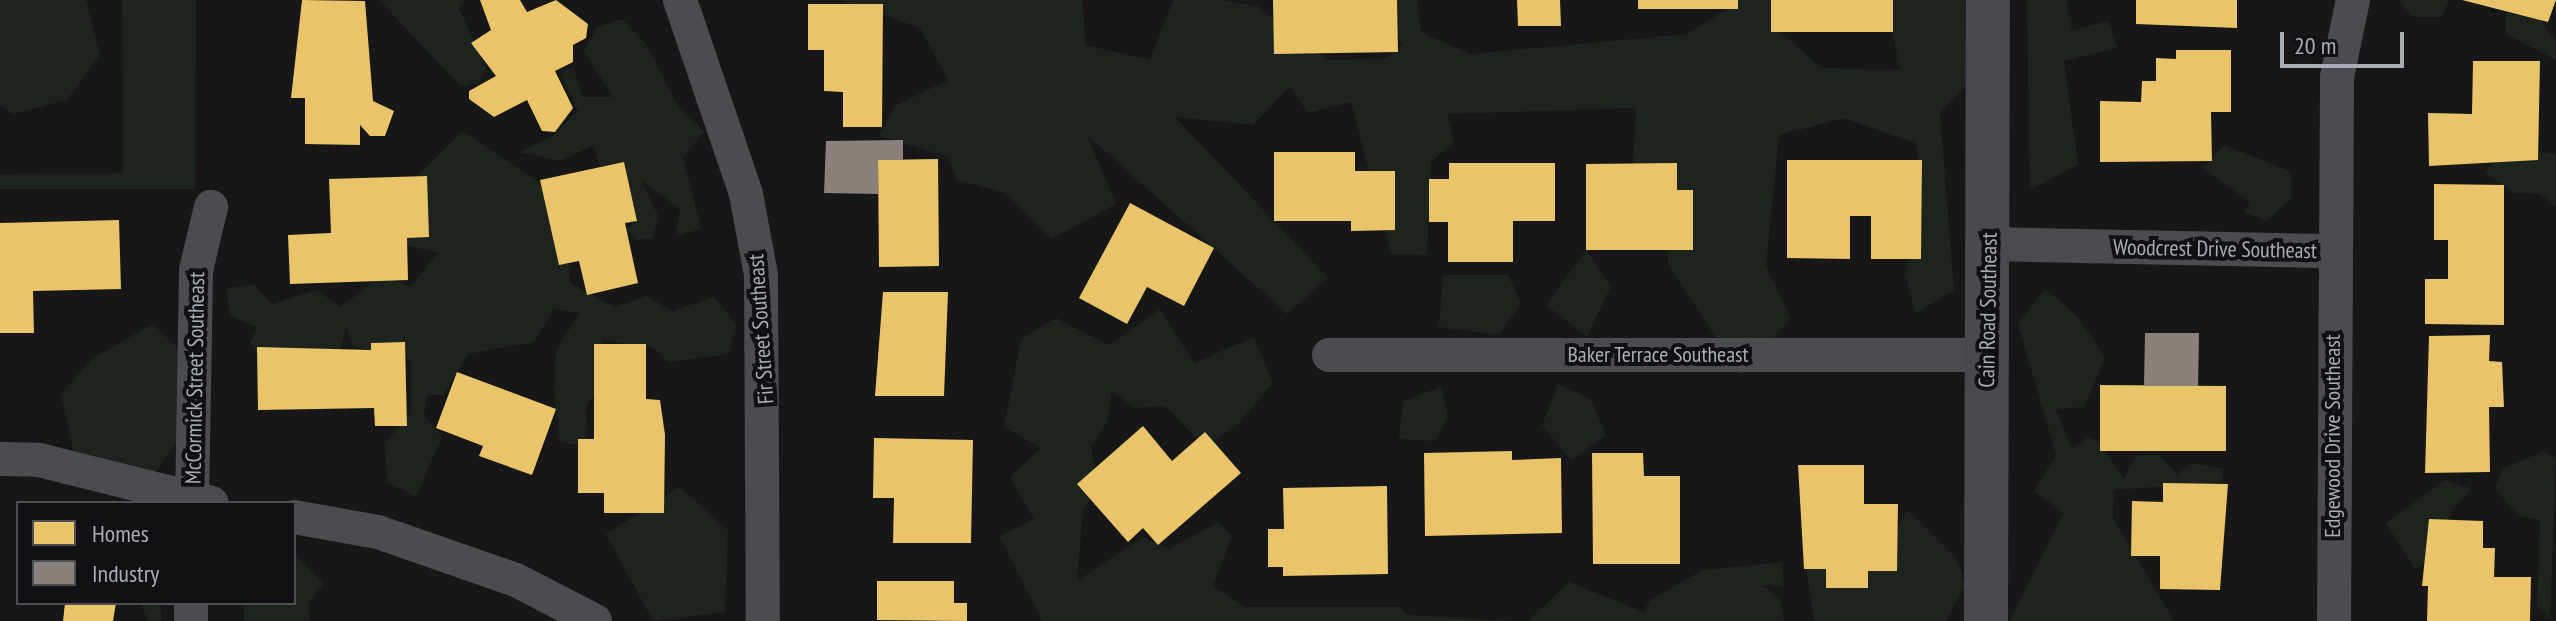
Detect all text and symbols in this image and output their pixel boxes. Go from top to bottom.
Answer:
scale bar [2284,16,2408,66]
text: 20 m [2294,30,2336,61]
street label: Cain Road Southeast [1973,232,2003,388]
street label: Woodcrest Drive Southeast [2113,234,2317,264]
street label: Fir Street Southeast [743,253,779,405]
street label: McCormick Street Southeast [180,271,210,485]
street label: Edgewood Drive Southeast [2320,334,2346,538]
street label: Baker Terrace Southeast [1567,342,1749,368]
legend [16,501,296,605]
text: Homes [92,518,149,549]
text: Industry [92,558,159,589]

